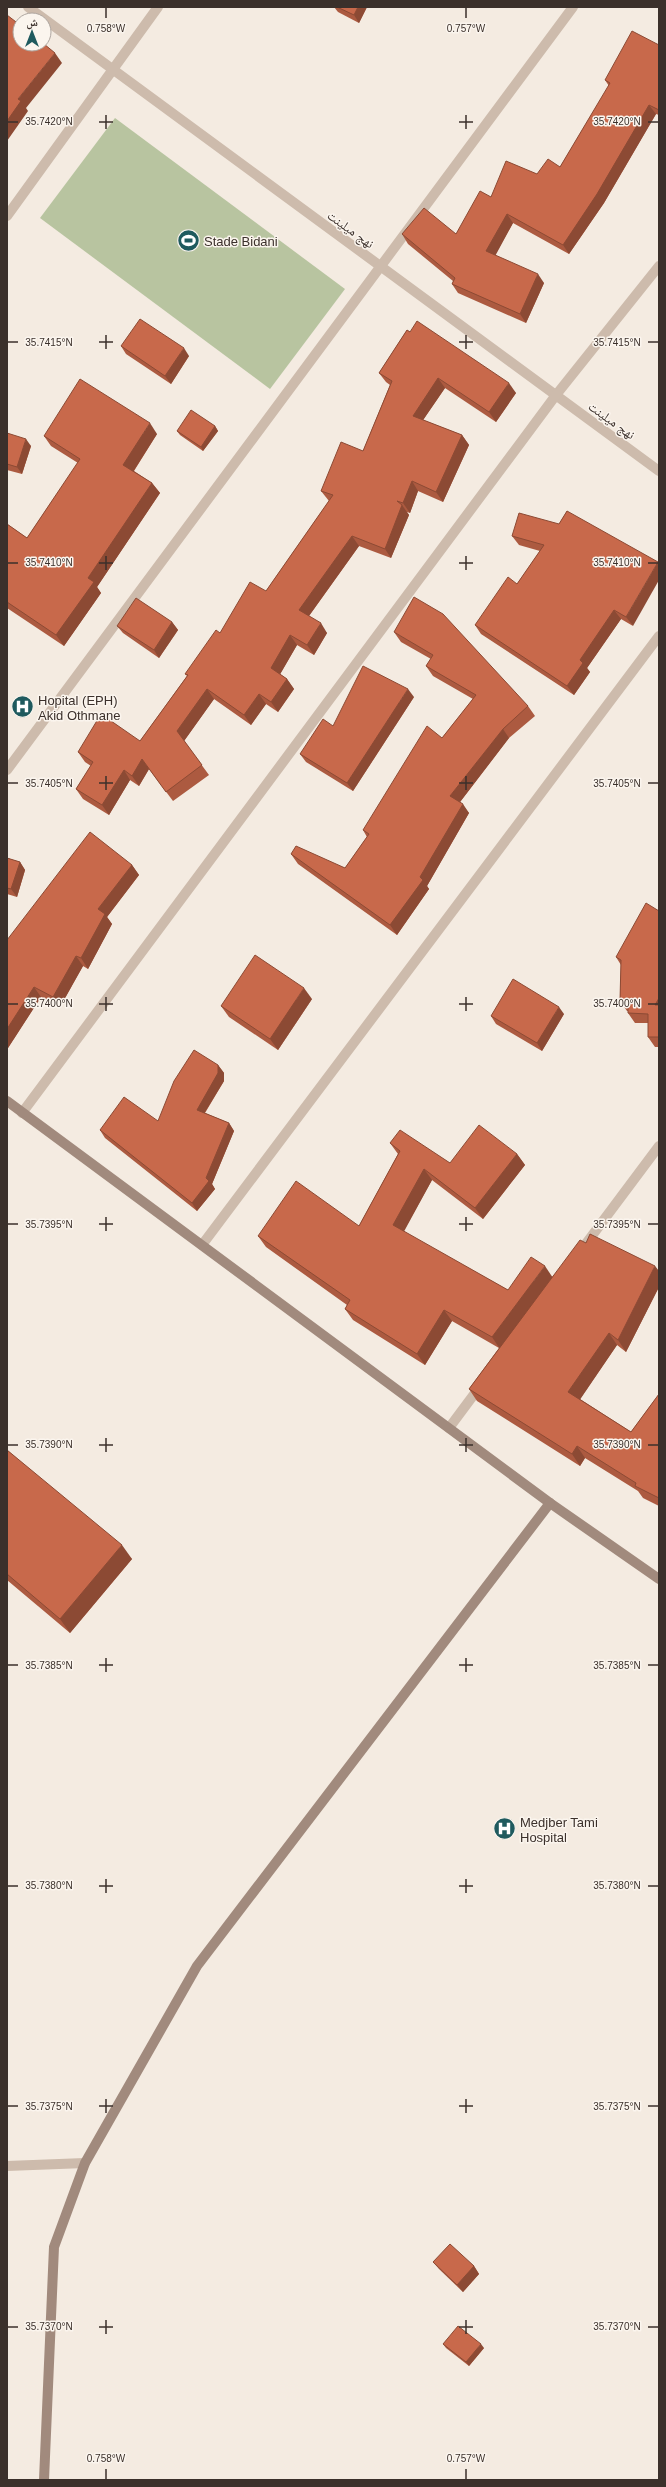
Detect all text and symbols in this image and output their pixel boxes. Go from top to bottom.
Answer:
north arrow [12,12,52,52]
text: ش [26,16,38,30]
text: 0.758°W [87,23,126,34]
text: 0.757°W [447,23,486,34]
text: 35.7420°N [25,116,73,127]
text: 35.7420°N [593,116,641,127]
street label: نهج ميلينت [323,208,377,253]
sports icon: Stade Bidani [176,228,202,254]
place label: Stade Bidani [204,234,278,249]
text: 35.7415°N [25,337,73,348]
text: 35.7415°N [593,337,641,348]
street label: نهج ميلينت [584,399,638,444]
text: 35.7410°N [25,557,73,568]
text: 35.7410°N [593,557,641,568]
place label: Hopital (EPH) Akid Othmane [38,693,120,723]
hospital icon: Hopital (EPH) Akid Othmane [10,694,36,720]
text: 35.7405°N [25,778,73,789]
text: 35.7405°N [593,778,641,789]
text: 35.7400°N [25,998,73,1009]
text: 35.7400°N [593,998,641,1009]
text: 35.7395°N [25,1219,73,1230]
text: 35.7395°N [593,1219,641,1230]
text: 35.7390°N [25,1439,73,1450]
text: 35.7390°N [593,1439,641,1450]
text: 35.7385°N [25,1660,73,1671]
text: 35.7385°N [593,1660,641,1671]
place label: Medjber Tami Hospital [520,1815,598,1845]
hospital icon: Medjber Tami Hospital [491,1816,517,1842]
text: 35.7380°N [25,1880,73,1891]
text: 35.7380°N [593,1880,641,1891]
text: 35.7375°N [25,2101,73,2112]
text: 35.7375°N [593,2101,641,2112]
text: 35.7370°N [25,2321,73,2332]
text: 35.7370°N [593,2321,641,2332]
text: 0.758°W [87,2453,126,2464]
text: 0.757°W [447,2453,486,2464]

